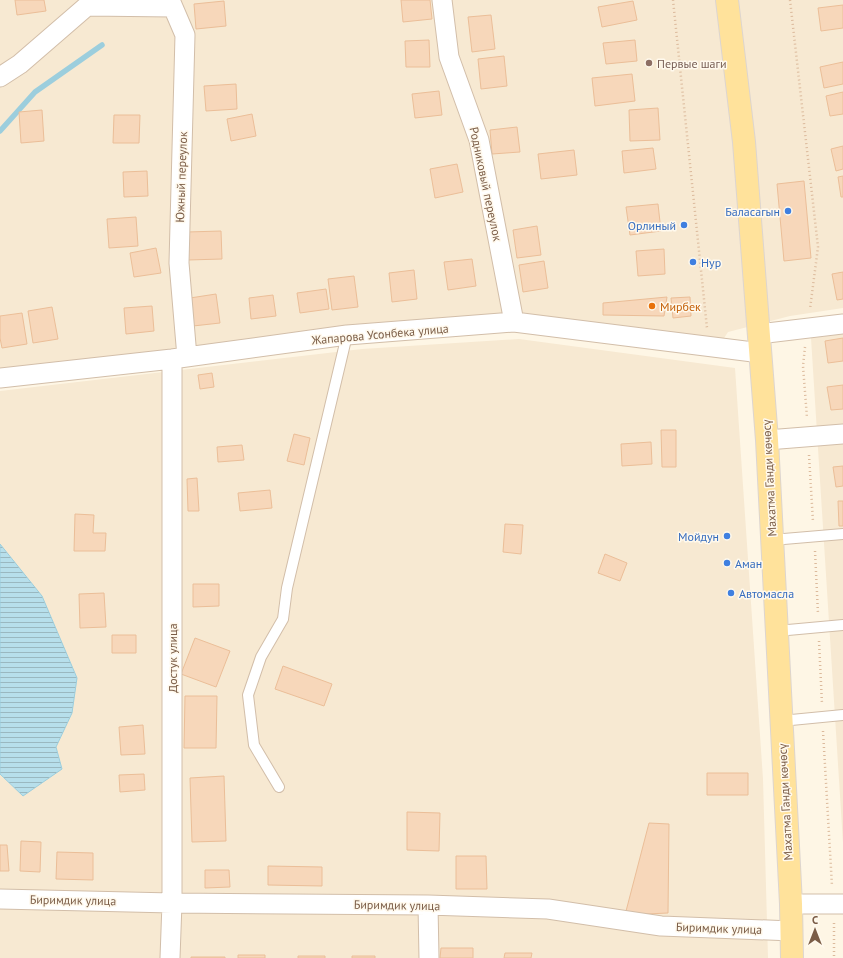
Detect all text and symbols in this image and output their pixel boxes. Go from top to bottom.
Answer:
place label: Первые шаги [657,56,726,71]
marker: Первые шаги [644,58,654,68]
street label: Родниковый переулок [467,126,505,243]
street label: Южный переулок [172,131,190,223]
place label: Баласагын [725,204,780,219]
marker: Баласагын [783,206,793,216]
place label: Орлиный [628,218,676,233]
marker: Орлиный [679,220,689,230]
place label: Нур [701,255,721,270]
marker: Нур [688,257,698,267]
place label: Мирбек [660,299,701,314]
marker: Мирбек [647,301,657,311]
street label: Жапарова Усонбека улица [310,321,449,348]
street label: Махатма Ганди көчөсү [758,419,780,537]
place label: Мойдун [678,529,719,544]
marker: Мойдун [722,531,732,541]
place label: Аман [735,556,762,571]
marker: Аман [722,558,732,568]
place label: Автомасла [739,586,794,601]
marker: Автомасла [726,588,736,598]
street label: Достук улица [165,623,180,693]
street label: Махатма Ганди көчөсү [774,743,796,861]
street label: Биримдик улица [30,892,116,908]
street label: Биримдик улица [354,897,440,913]
north arrow [795,910,835,950]
text: С [812,913,818,927]
street label: Биримдик улица [676,919,763,937]

